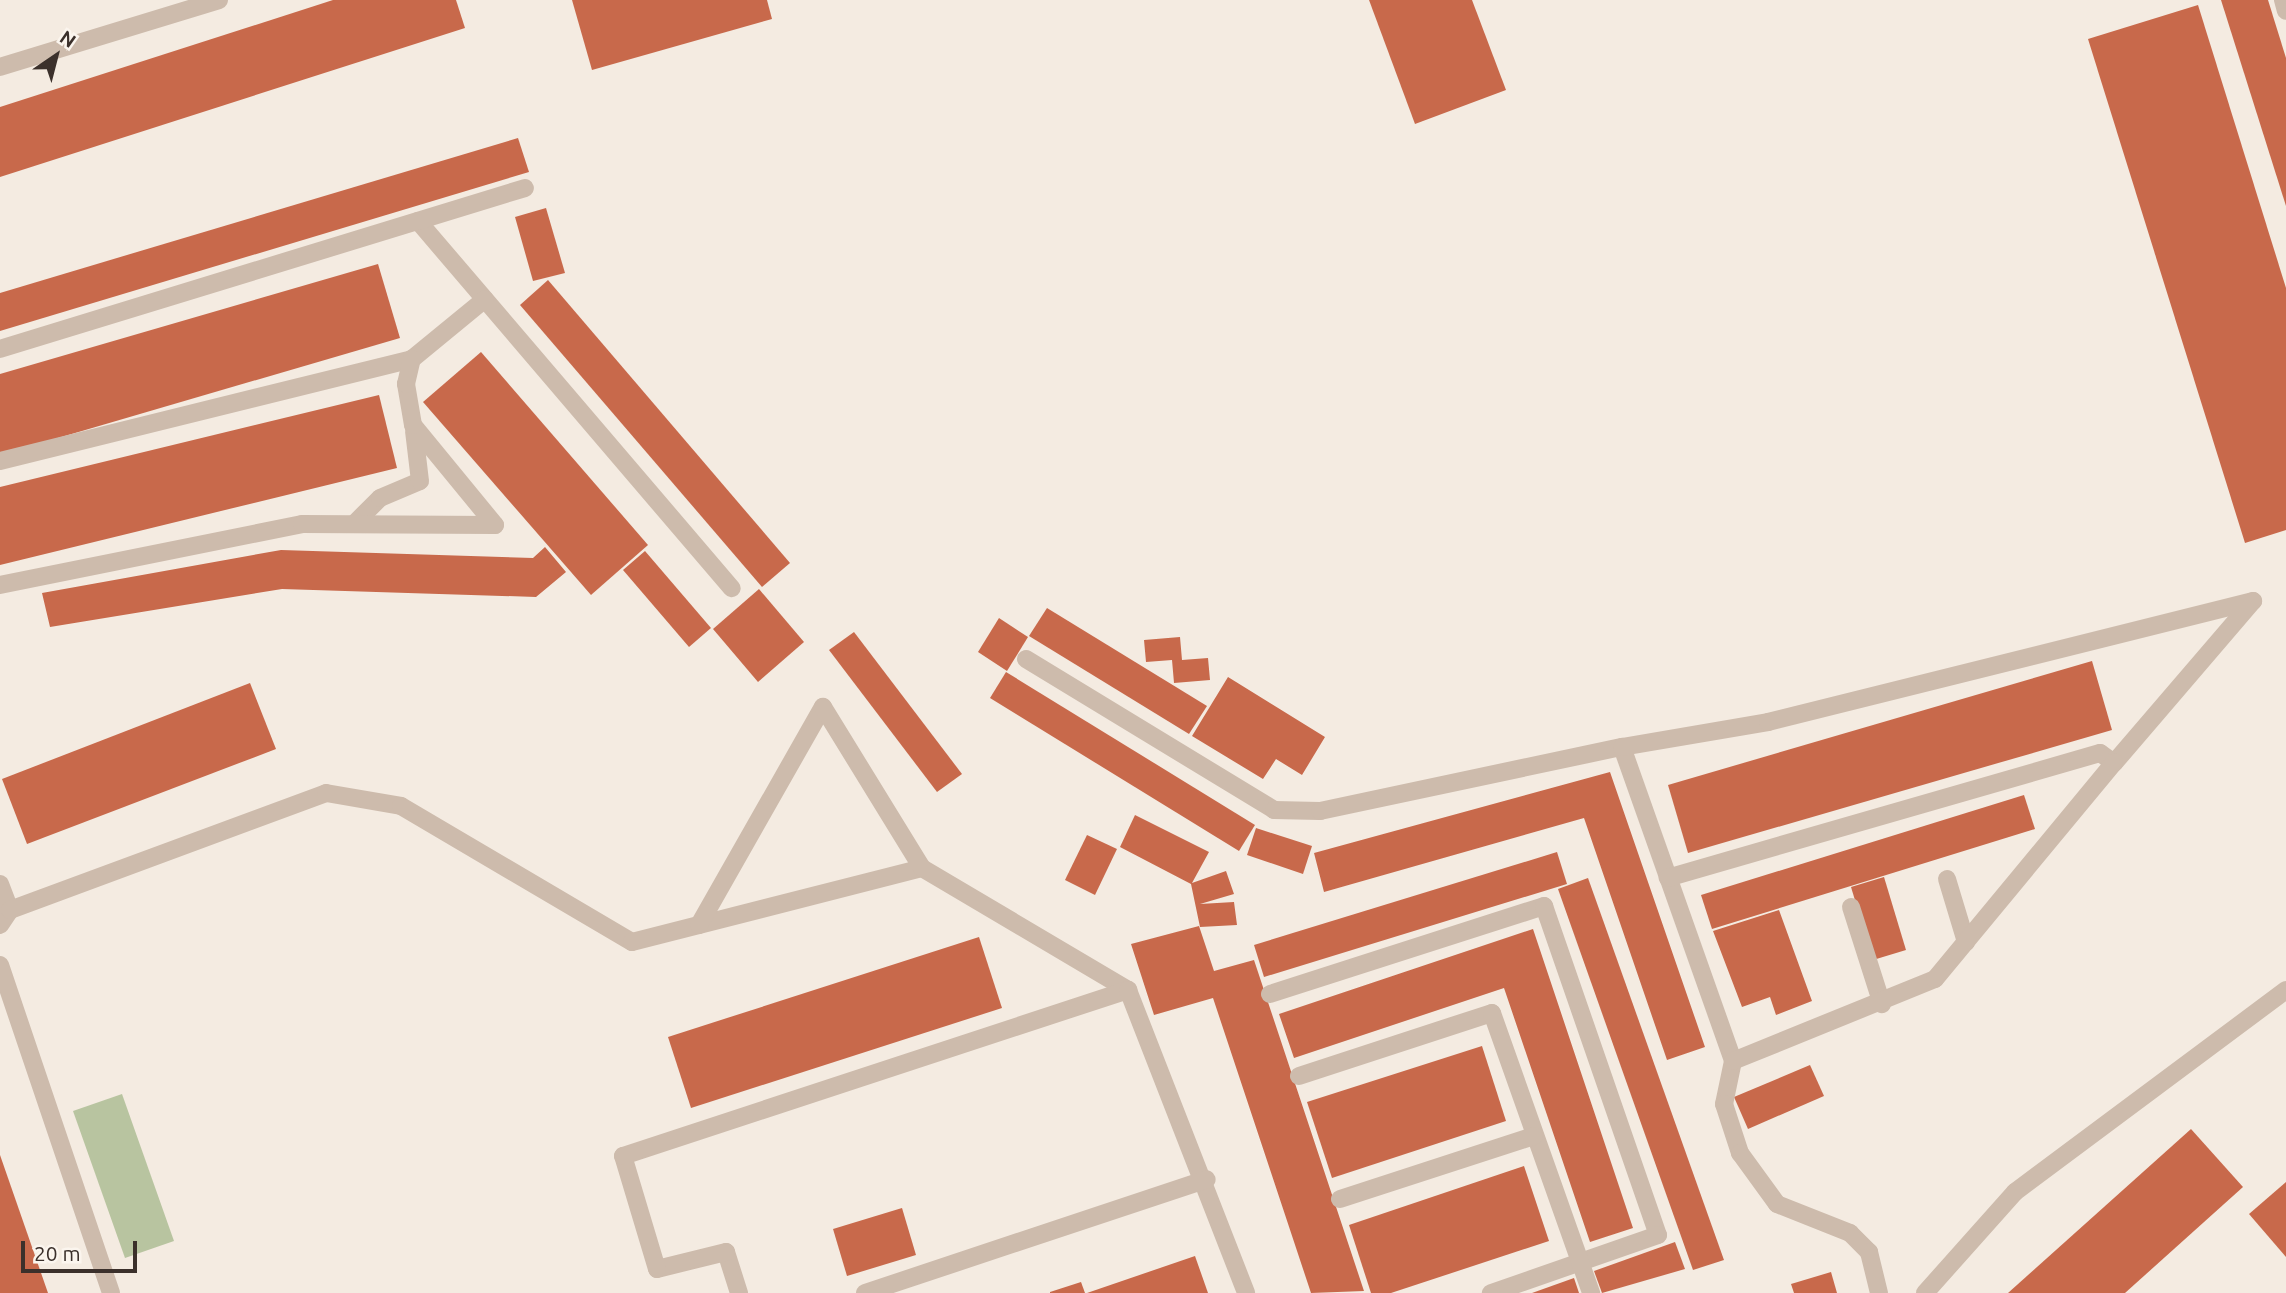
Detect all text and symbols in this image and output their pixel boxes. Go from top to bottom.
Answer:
north arrow [21,21,91,91]
text: N [56,26,80,52]
scale bar [24,1226,140,1270]
text: 20 m [34,1241,81,1265]

